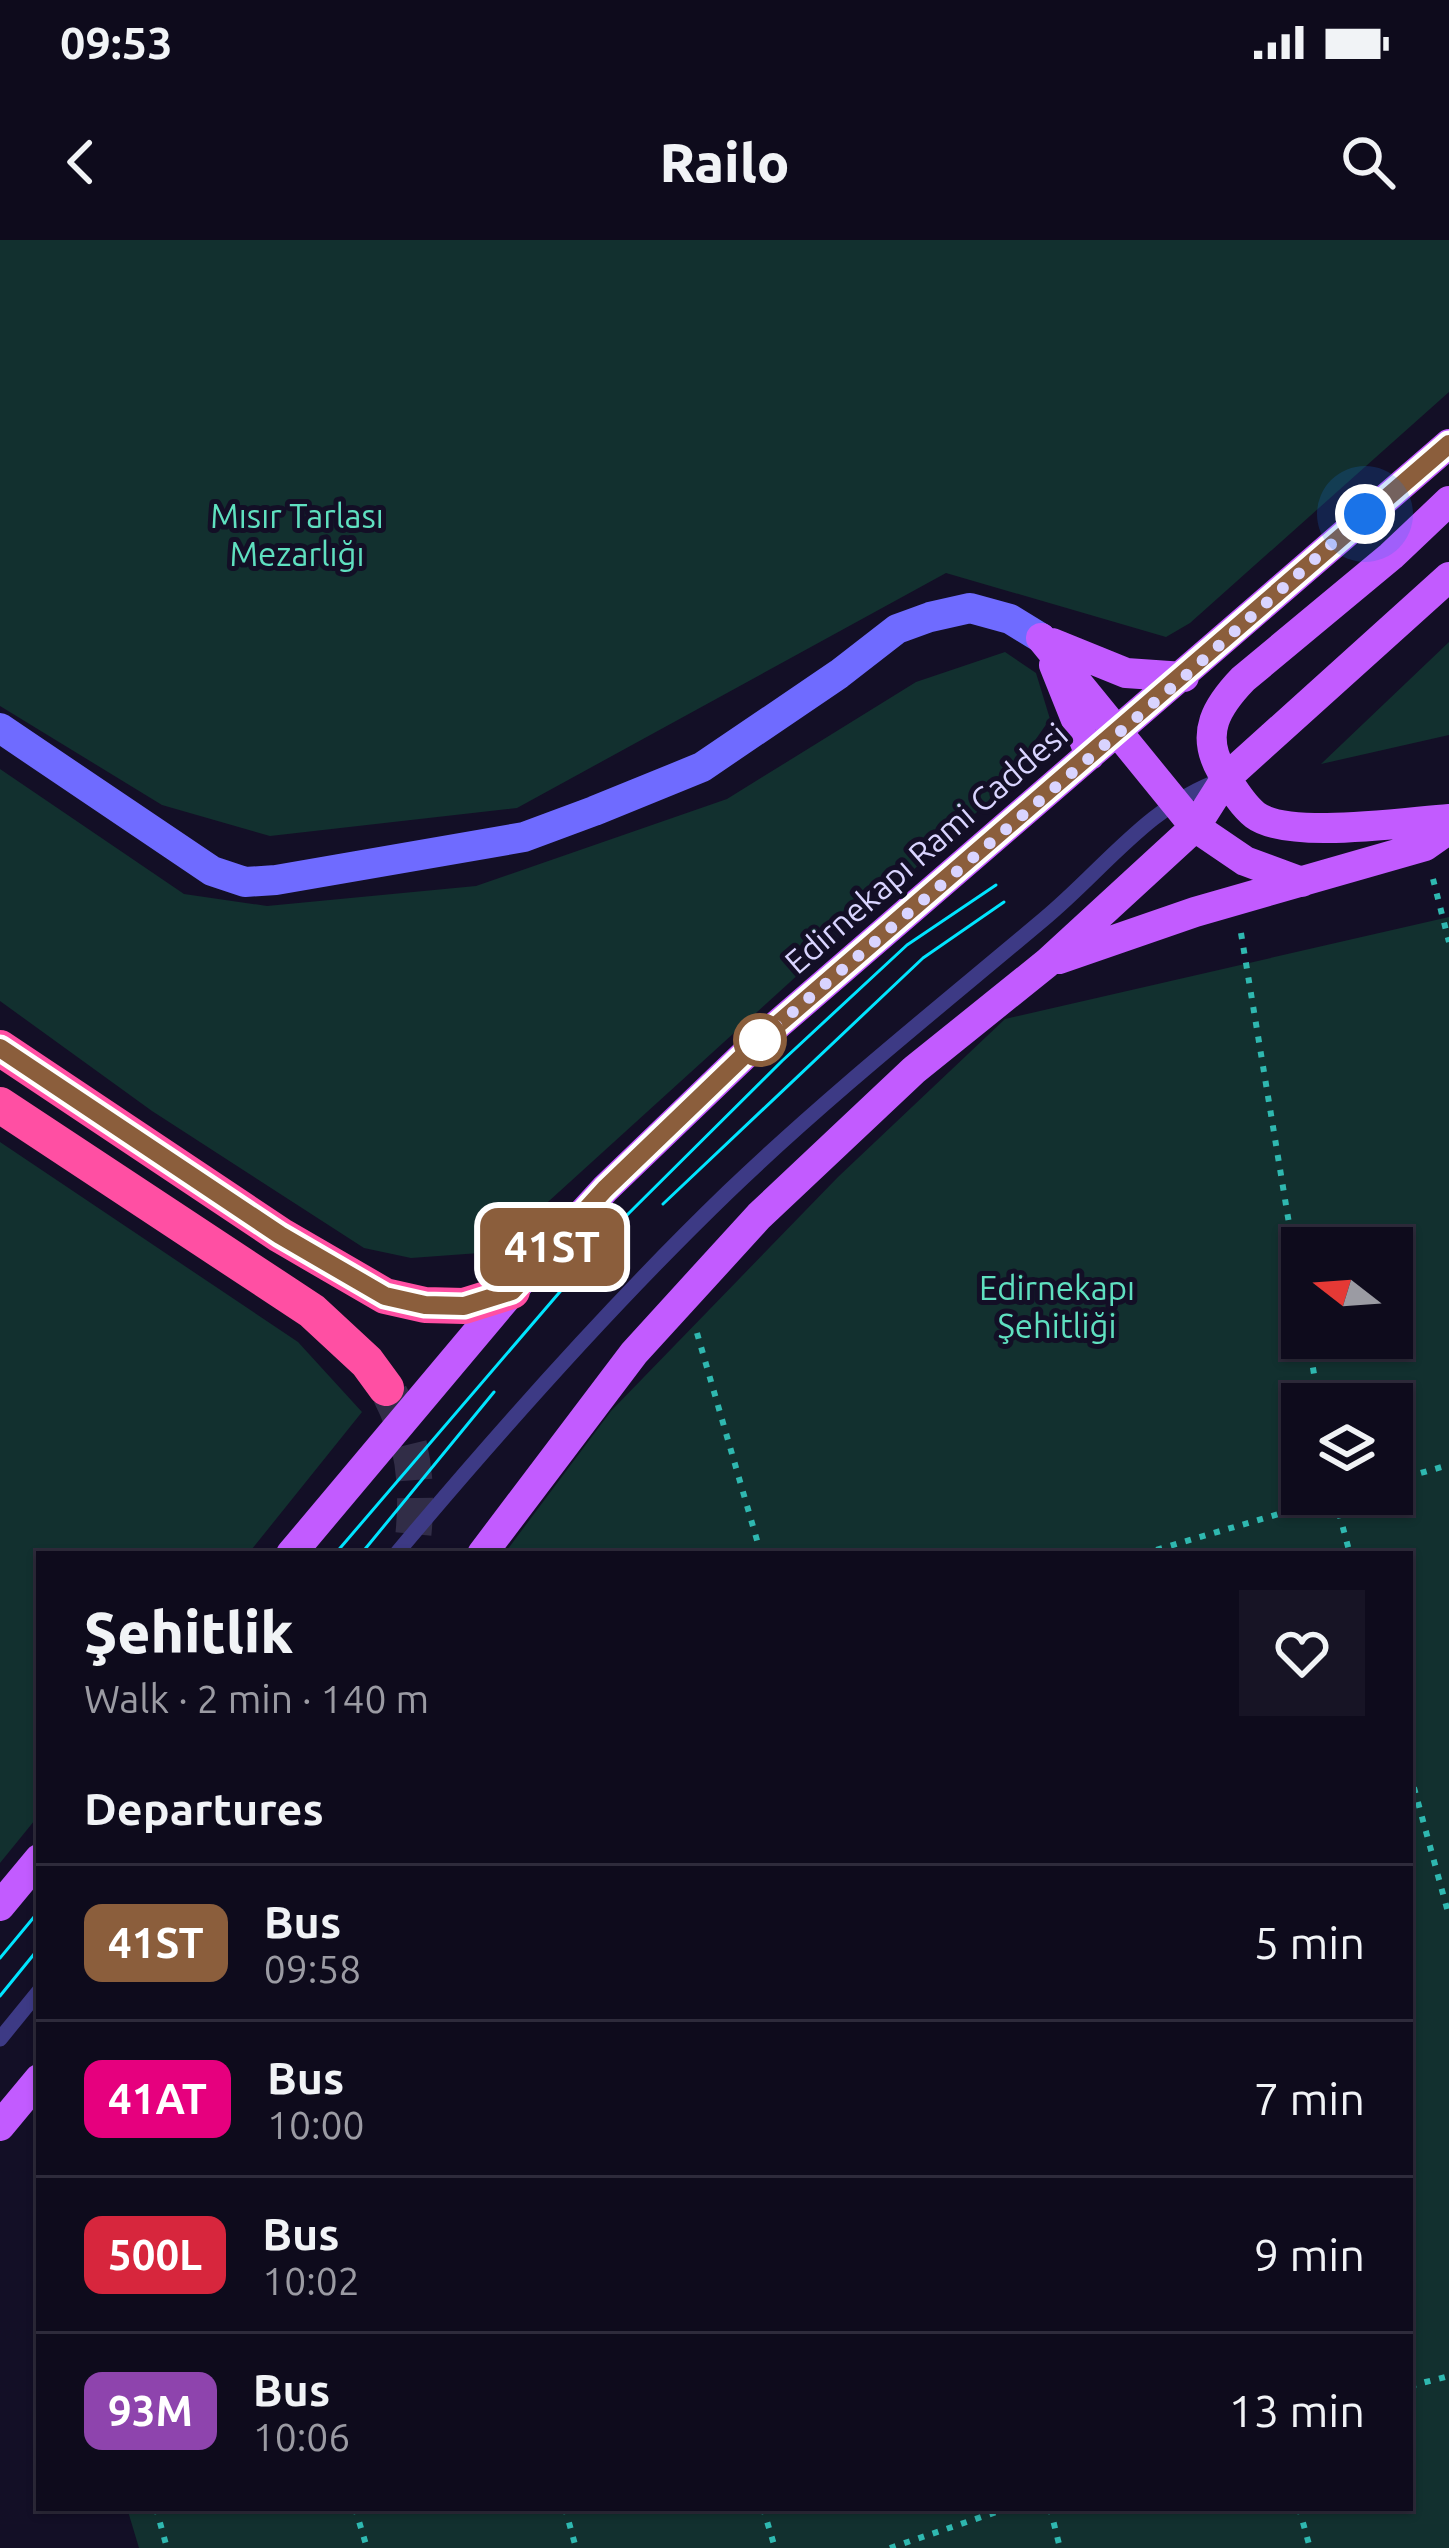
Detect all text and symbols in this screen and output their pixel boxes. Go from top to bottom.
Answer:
text: 09:53 [60,17,173,68]
icon: back [48,129,114,195]
icon: search [1335,129,1401,195]
text: Railo [660,132,789,192]
your location [1335,484,1395,544]
park label: Mısır Tarlası Mezarlığı [210,497,384,572]
street label: Edirnekapı Rami Caddesi [777,715,1074,980]
unlabelled marker [735,1015,785,1065]
line badge: 41ST [468,1208,636,1286]
text: 41ST [504,1223,600,1270]
north arrow [1281,1227,1413,1359]
map controls [1281,1227,1413,1515]
park label: Edirnekapı Şehitliği [979,1269,1135,1344]
button: layers [1281,1383,1413,1515]
button: heart [1239,1590,1365,1716]
text: Şehitlik [84,1600,293,1664]
text: Walk · 2 min · 140 m [84,1677,429,1720]
text: Departures [84,1783,324,1834]
text: Bus [264,1896,341,1947]
text: 5 min [1254,1917,1365,1968]
text: 41ST [108,1919,204,1966]
text: 09:58 [264,1947,361,1990]
text: Bus [267,2052,344,2103]
text: 7 min [1254,2073,1365,2124]
text: 41AT [108,2075,207,2122]
text: 10:00 [267,2103,365,2146]
text: Bus [262,2208,340,2259]
text: 9 min [1254,2229,1365,2280]
text: 500L [108,2231,202,2278]
text: 10:02 [262,2259,360,2302]
text: Bus [253,2364,330,2415]
text: 13 min [1228,2385,1365,2436]
text: 93M [108,2387,193,2434]
text: 10:06 [253,2415,350,2458]

